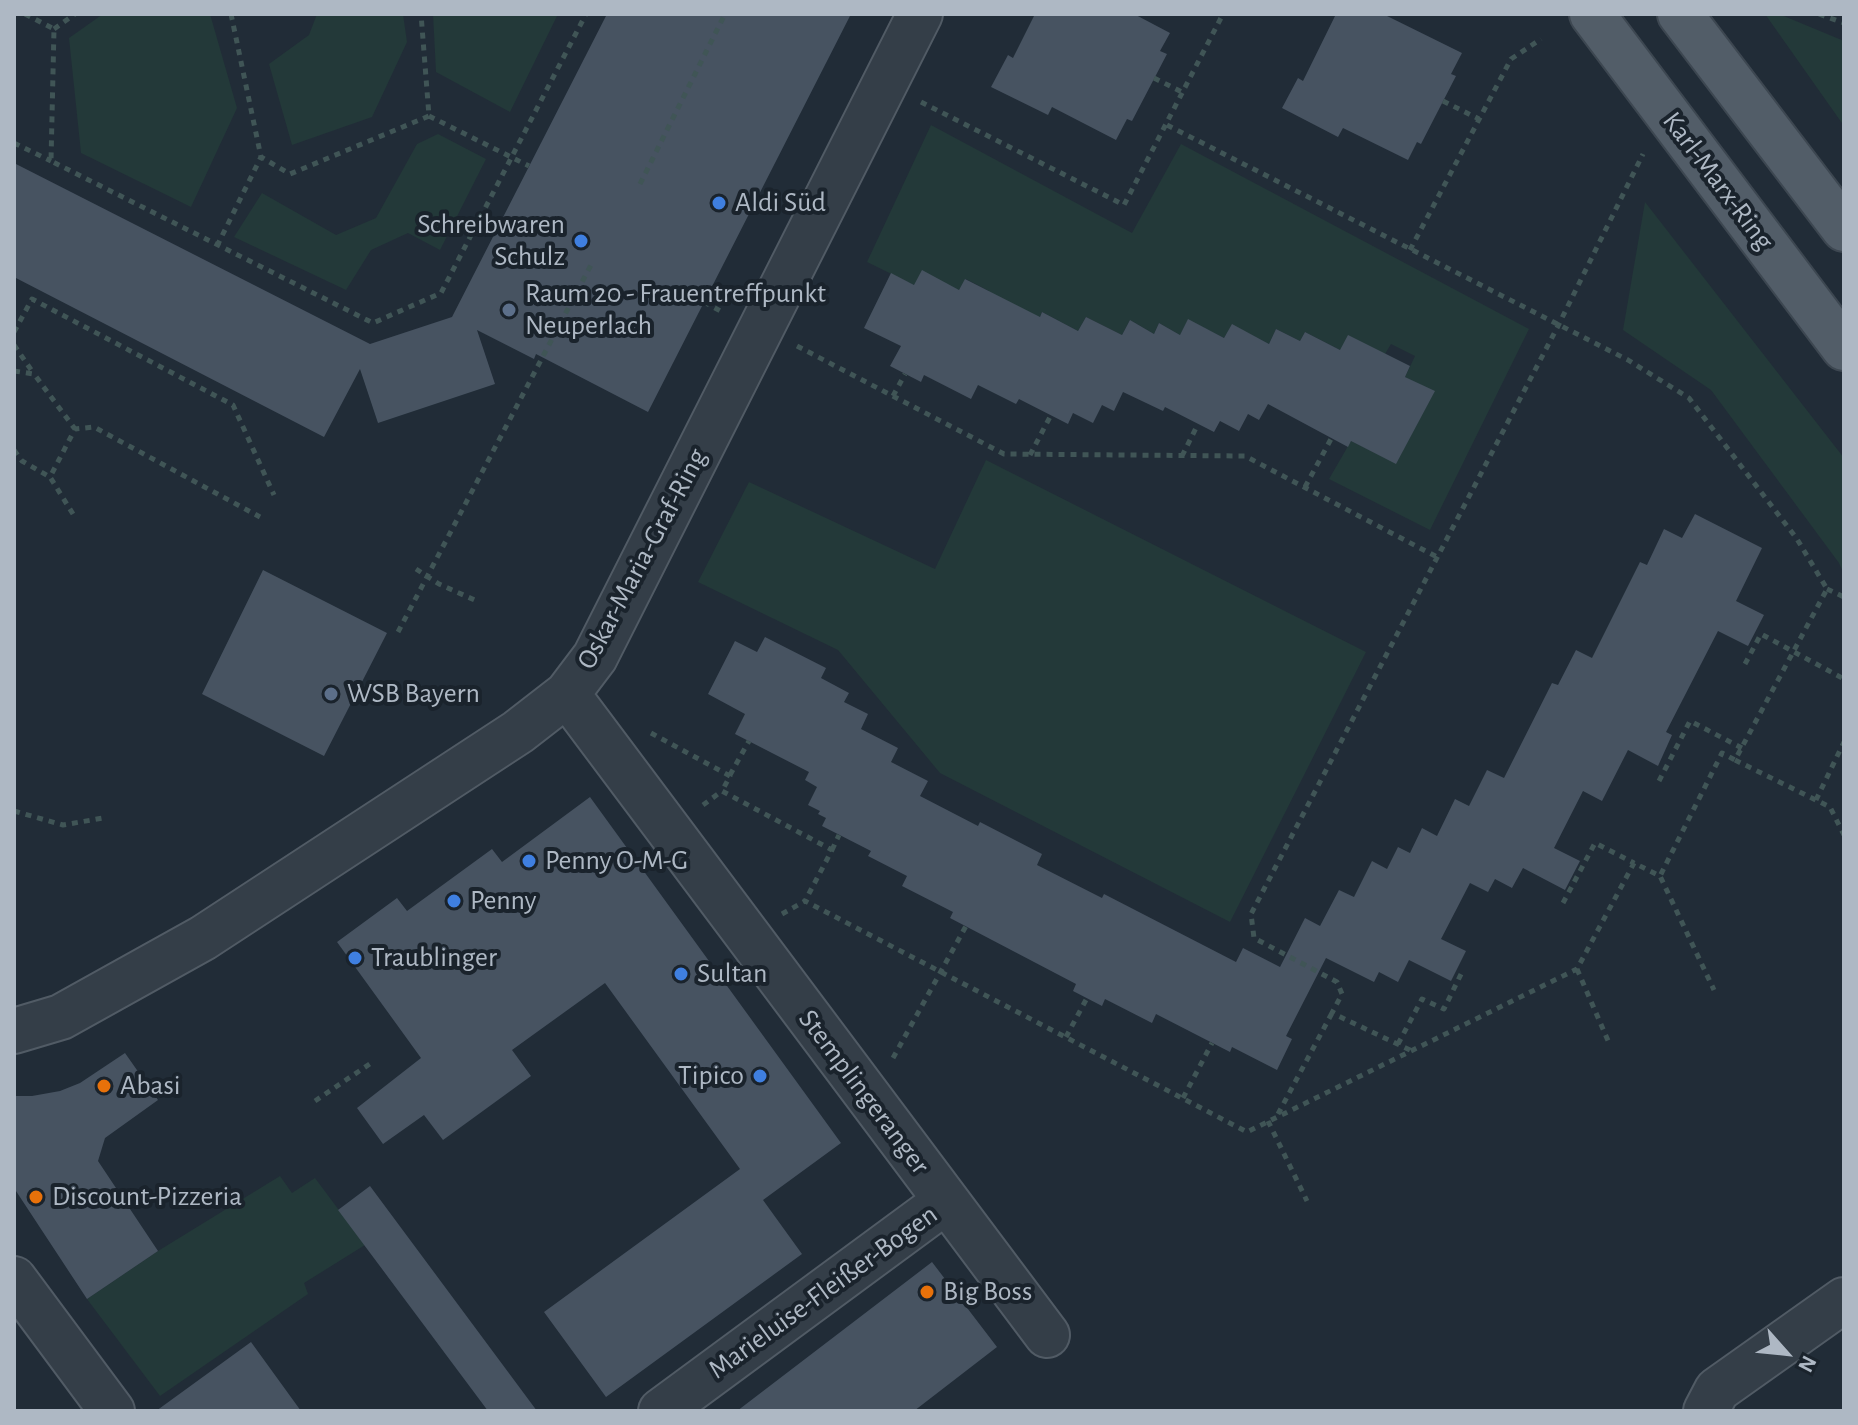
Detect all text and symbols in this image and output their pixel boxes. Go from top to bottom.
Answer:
street label: Karl-Marx-Ring [1655,105,1781,257]
place label: Aldi Süd [735,186,826,220]
marker: Aldi Süd [710,194,728,212]
place label: Schreibwaren Schulz [417,208,565,274]
marker: Schreibwaren Schulz [572,232,590,250]
place label: Raum 20 - Frauentreffpunkt Neuperlach [525,277,826,343]
marker: Raum 20 - Frauentreffpunkt Neuperlach [500,301,518,319]
street label: Oskar-Maria-Graf-Ring [570,443,714,675]
place label: WSB Bayern [347,677,480,711]
marker: WSB Bayern [322,685,340,703]
place label: Penny O-M-G [545,844,688,878]
marker: Penny O-M-G [520,852,538,870]
place label: Penny [470,884,536,918]
marker: Penny [445,892,463,910]
place label: Traublinger [371,941,497,975]
marker: Traublinger [346,949,364,967]
place label: Sultan [697,957,767,991]
marker: Sultan [672,965,690,983]
street label: Stemplingeranger [791,1003,937,1181]
place label: Tipico [678,1059,744,1093]
marker: Tipico [751,1067,769,1085]
place label: Abasi [120,1069,181,1103]
marker: Abasi [95,1077,113,1095]
place label: Discount-Pizzeria [52,1180,242,1214]
marker: Discount-Pizzeria [27,1188,45,1206]
street label: Marieluise-Fleißer-Bogen [702,1198,944,1386]
place label: Big Boss [943,1275,1032,1309]
marker: Big Boss [918,1283,936,1301]
north arrow [1746,1313,1826,1393]
text: N [1794,1352,1821,1376]

